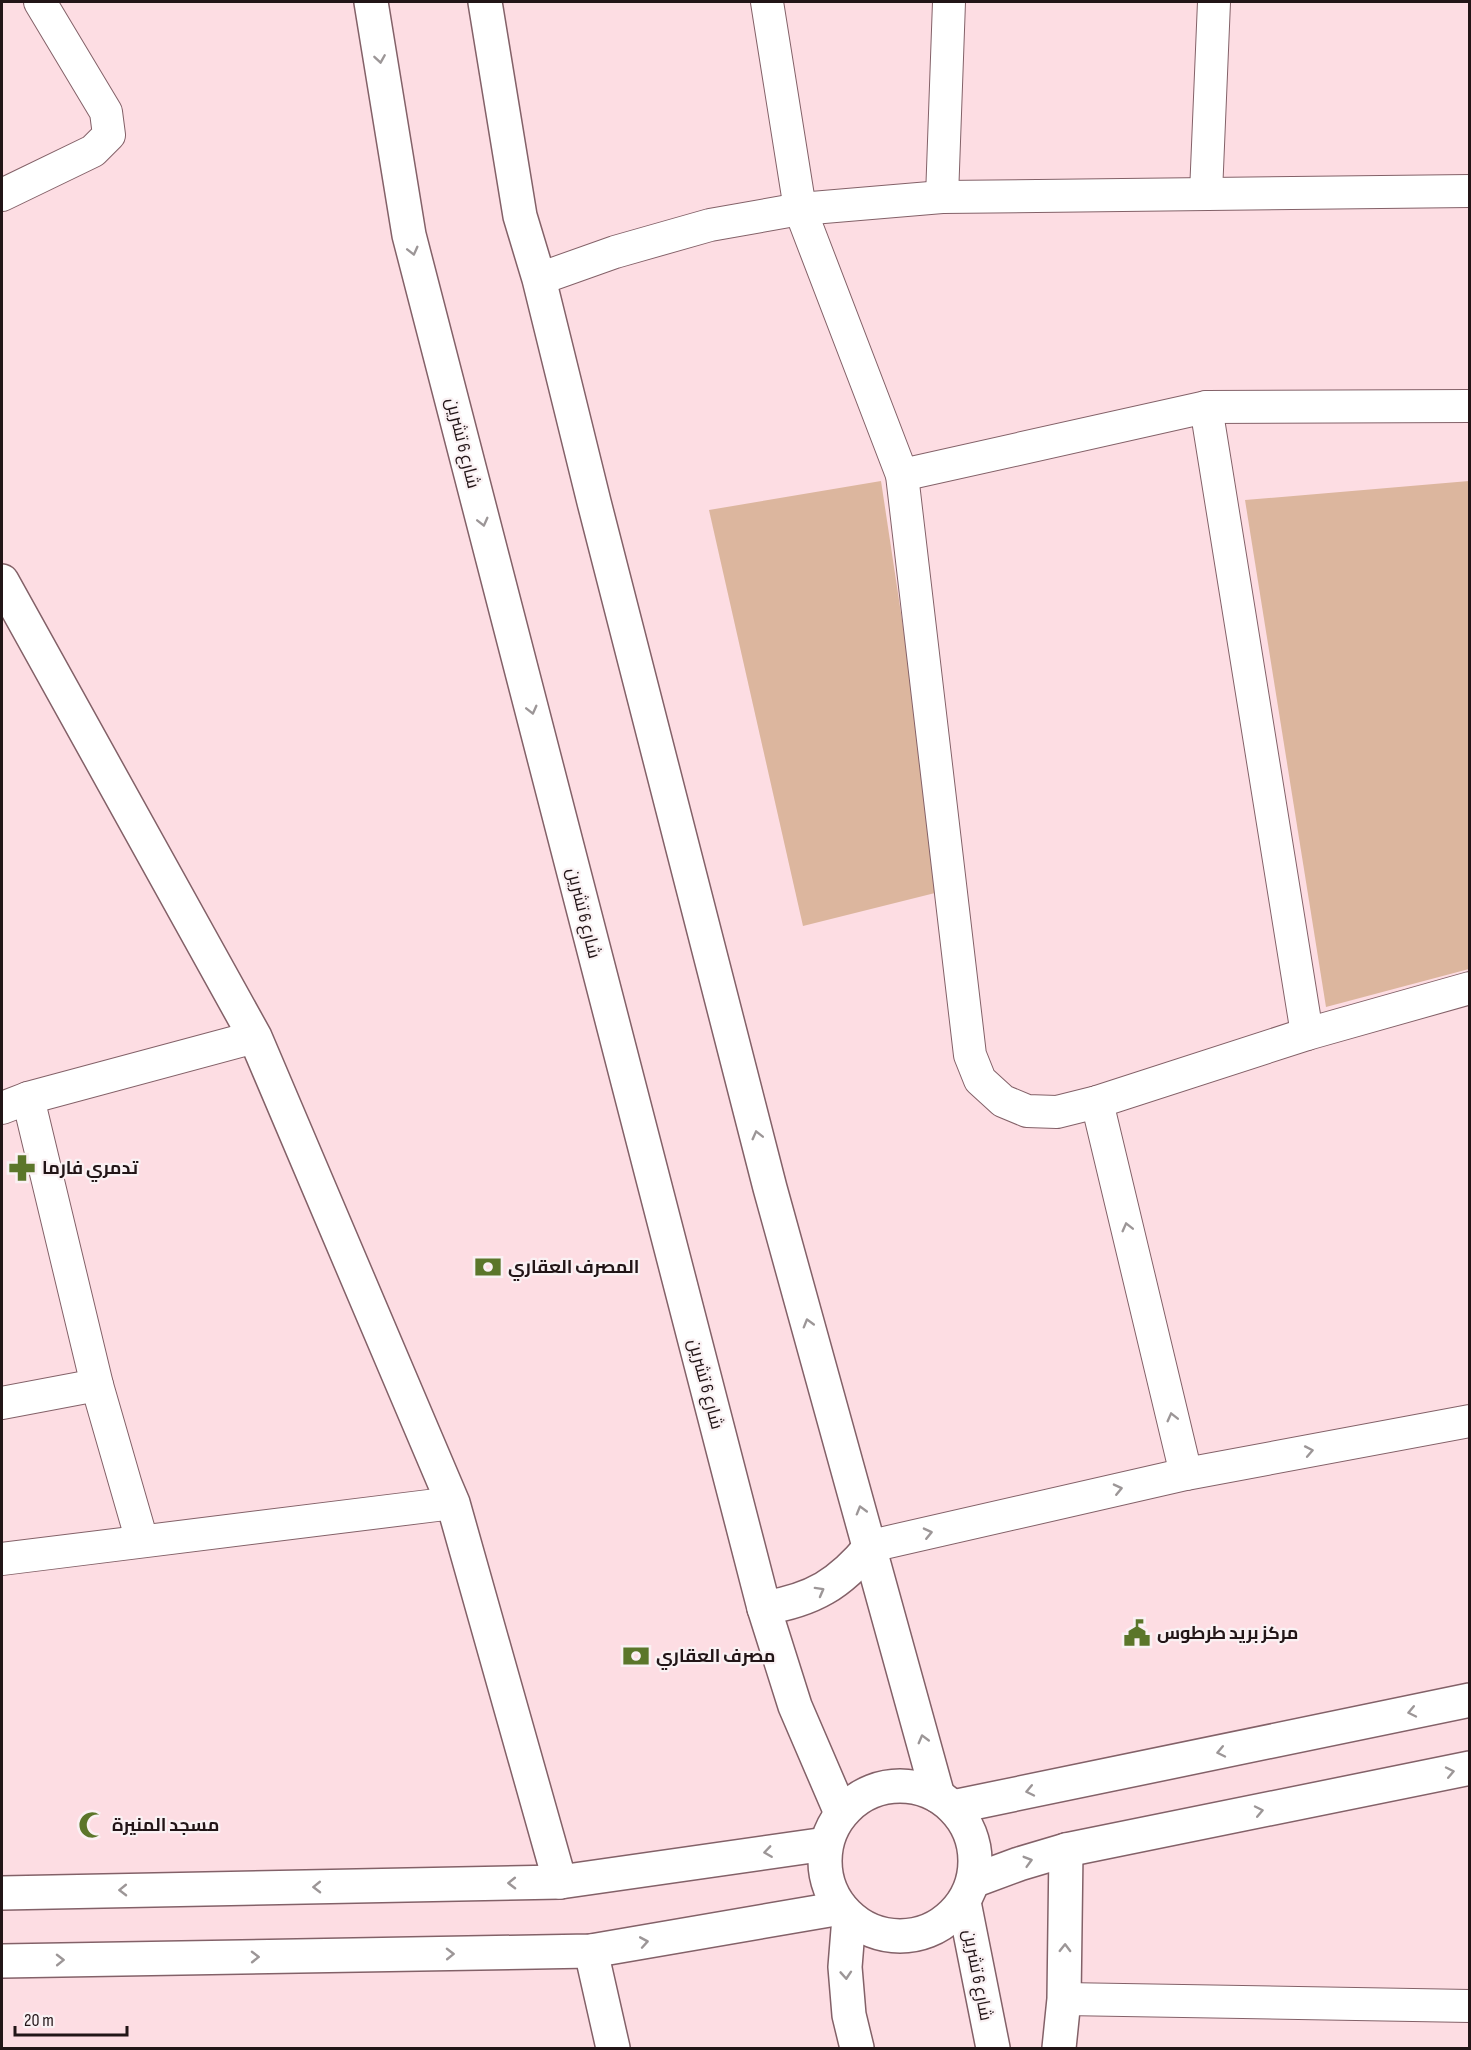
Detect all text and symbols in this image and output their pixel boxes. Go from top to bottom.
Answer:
one-way arrow [374,55,386,64]
one-way arrow [406,246,419,256]
street label: شارع 6 تشرين [440,396,484,491]
one-way arrow [476,516,488,526]
one-way arrow [524,705,537,715]
street label: شارع 6 تشرين [561,866,605,961]
one-way arrow [751,1130,764,1140]
pharmacy icon: تدمري فارما [7,1153,37,1183]
place label: تدمري فارما [42,1158,138,1182]
one-way arrow [1121,1222,1134,1232]
bank icon: المصرف العقاري [473,1252,503,1282]
place label: المصرف العقاري [508,1257,639,1281]
one-way arrow [803,1318,815,1329]
street label: شارع 6 تشرين [682,1337,728,1432]
one-way arrow [1167,1412,1180,1422]
one-way arrow [1303,1445,1313,1458]
one-way arrow [1112,1484,1122,1497]
one-way arrow [855,1506,868,1516]
one-way arrow [922,1527,932,1540]
one-way arrow [814,1587,824,1598]
public building icon: مركز بريد طرطوس [1122,1618,1152,1648]
place label: مركز بريد طرطوس [1157,1623,1298,1644]
bank icon: مصرف العقاري [621,1641,651,1671]
place label: مصرف العقاري [656,1646,775,1670]
one-way arrow [1407,1705,1417,1718]
one-way arrow [918,1734,930,1745]
one-way arrow [1217,1744,1227,1757]
one-way arrow [1445,1766,1455,1779]
one-way arrow [1026,1784,1036,1797]
one-way arrow [1254,1805,1264,1818]
mosque icon: مسجد المنيرة [77,1810,107,1840]
place label: مسجد المنيرة [112,1815,219,1836]
one-way arrow [764,1846,773,1858]
one-way arrow [1022,1856,1033,1868]
one-way arrow [508,1877,517,1889]
one-way arrow [313,1881,322,1893]
one-way arrow [118,1884,127,1897]
street label: شارع 6 تشرين [957,1928,997,2023]
one-way arrow [639,1936,649,1949]
one-way arrow [1059,1944,1071,1953]
one-way arrow [445,1947,454,1960]
one-way arrow [250,1951,259,1963]
one-way arrow [55,1954,64,1967]
one-way arrow [839,1971,852,1980]
scale bar [15,1999,128,2037]
text: 20 m [24,2010,54,2031]

